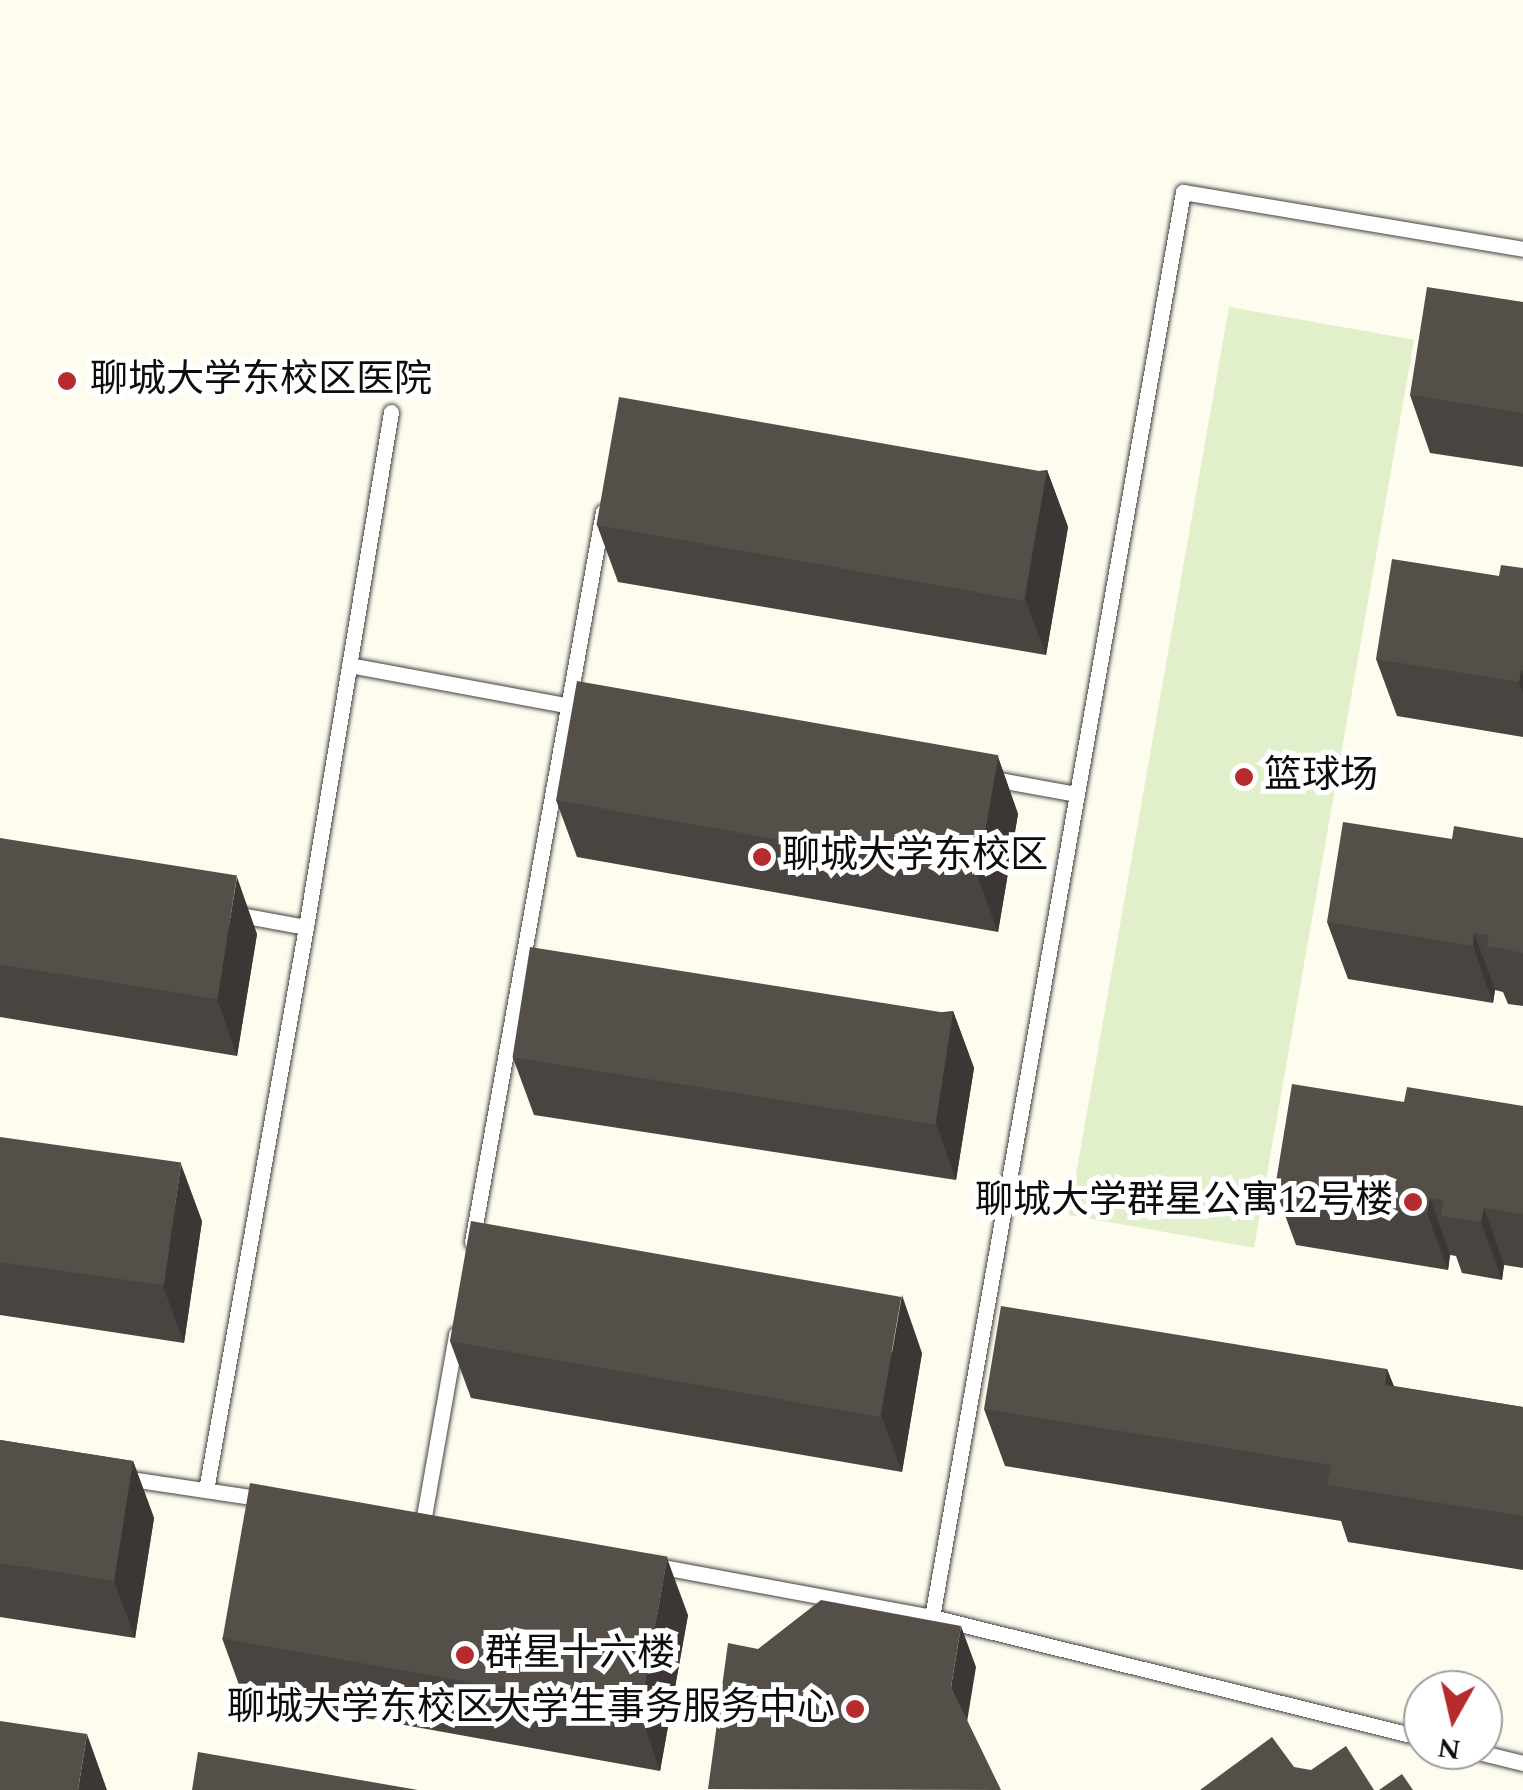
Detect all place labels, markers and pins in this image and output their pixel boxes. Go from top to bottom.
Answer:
place label: 聊城大学东校区医院 [90,358,432,404]
marker: 聊城大学东校区医院 [54,368,80,394]
place label: 篮球场 [1264,754,1378,800]
marker: 篮球场 [1233,766,1255,788]
place label: 聊城大学东校区 [782,834,1048,880]
marker: 聊城大学东校区 [751,846,773,868]
place label: 聊城大学群星公寓12号楼 [975,1179,1393,1225]
marker: 聊城大学群星公寓12号楼 [1402,1191,1424,1213]
place label: 群星十六楼 [485,1632,675,1678]
marker: 群星十六楼 [454,1644,476,1666]
place label: 聊城大学东校区大学生事务服务中心 [227,1686,835,1732]
marker: 聊城大学东校区大学生事务服务中心 [844,1698,866,1720]

